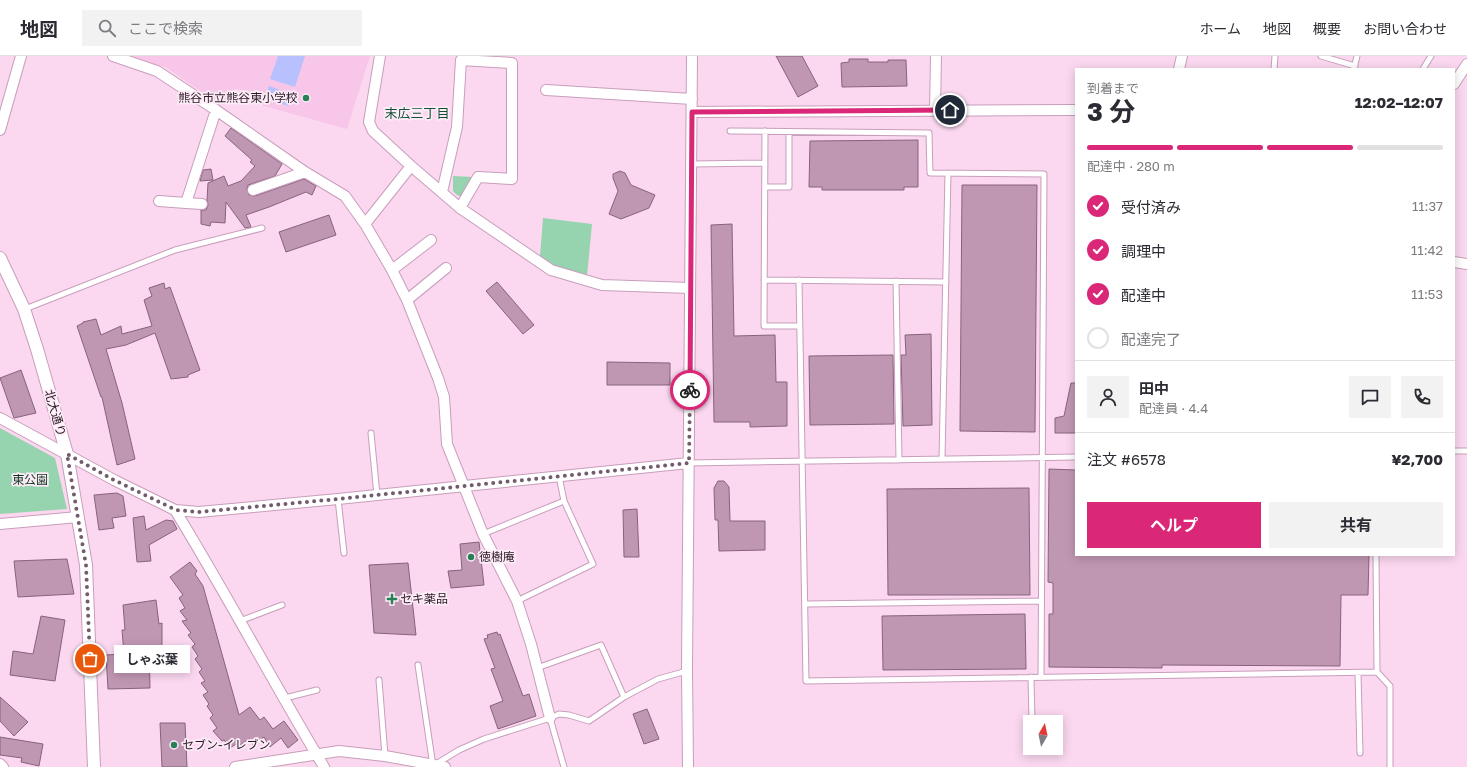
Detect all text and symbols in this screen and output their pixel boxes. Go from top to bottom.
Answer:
search box [82,10,362,46]
text: 地図 [20,17,58,40]
icon: search [96,17,118,39]
text: ここで検索 [128,19,203,37]
text: ホーム [1199,20,1241,37]
text: 地図 [1263,20,1291,37]
text: 概要 [1313,20,1341,37]
text: お問い合わせ [1363,20,1447,37]
text: 到着まで [1087,80,1139,96]
place label: 熊谷市立熊谷東小学校 [178,90,298,105]
marker: 熊谷市立熊谷東小学校 [301,93,311,103]
pin [933,93,967,127]
text: 12:02–12:07 [1355,93,1443,111]
text: 3 分 [1087,96,1135,127]
icon: home [939,99,961,121]
district label: 末広三丁目 [384,105,450,121]
text: 配達中 · 280 m [1087,158,1175,174]
icon: check [1087,195,1109,217]
text: 受付済み [1121,198,1181,216]
text: 11:37 [1412,198,1443,214]
icon: check [1087,239,1109,261]
text: 調理中 [1121,242,1166,260]
text: 11:42 [1411,242,1443,258]
icon: check [1087,283,1109,305]
text: 配達中 [1121,286,1166,304]
text: 11:53 [1411,286,1443,302]
text: 配達完了 [1121,330,1181,348]
courier [670,370,710,410]
button: person [1087,376,1129,418]
button: chat [1349,376,1391,418]
button: phone [1401,376,1443,418]
icon: bike [679,379,701,401]
text: 田中 [1139,379,1169,397]
street label: 北大通り [42,388,69,438]
text: 配達員 · 4.4 [1139,400,1208,416]
text: 注文 #6578 [1087,450,1166,468]
text: ¥2,700 [1391,450,1443,468]
park label: 東公園 [12,472,48,487]
button: ヘルプ [1087,502,1261,548]
button: 共有 [1269,502,1443,548]
place label: 徳樹庵 [479,549,515,564]
marker: 徳樹庵 [466,552,476,562]
place label: セキ薬品 [400,591,448,606]
marker: セキ薬品 [387,594,397,604]
pin [73,642,107,676]
callout: しゃぶ葉 [114,645,190,673]
icon: bag [79,648,101,670]
text: しゃぶ葉 [126,651,178,667]
north arrow [1023,715,1063,755]
map controls [1023,715,1063,755]
place label: セブン-イレブン [182,737,271,752]
marker: セブン-イレブン [169,740,179,750]

